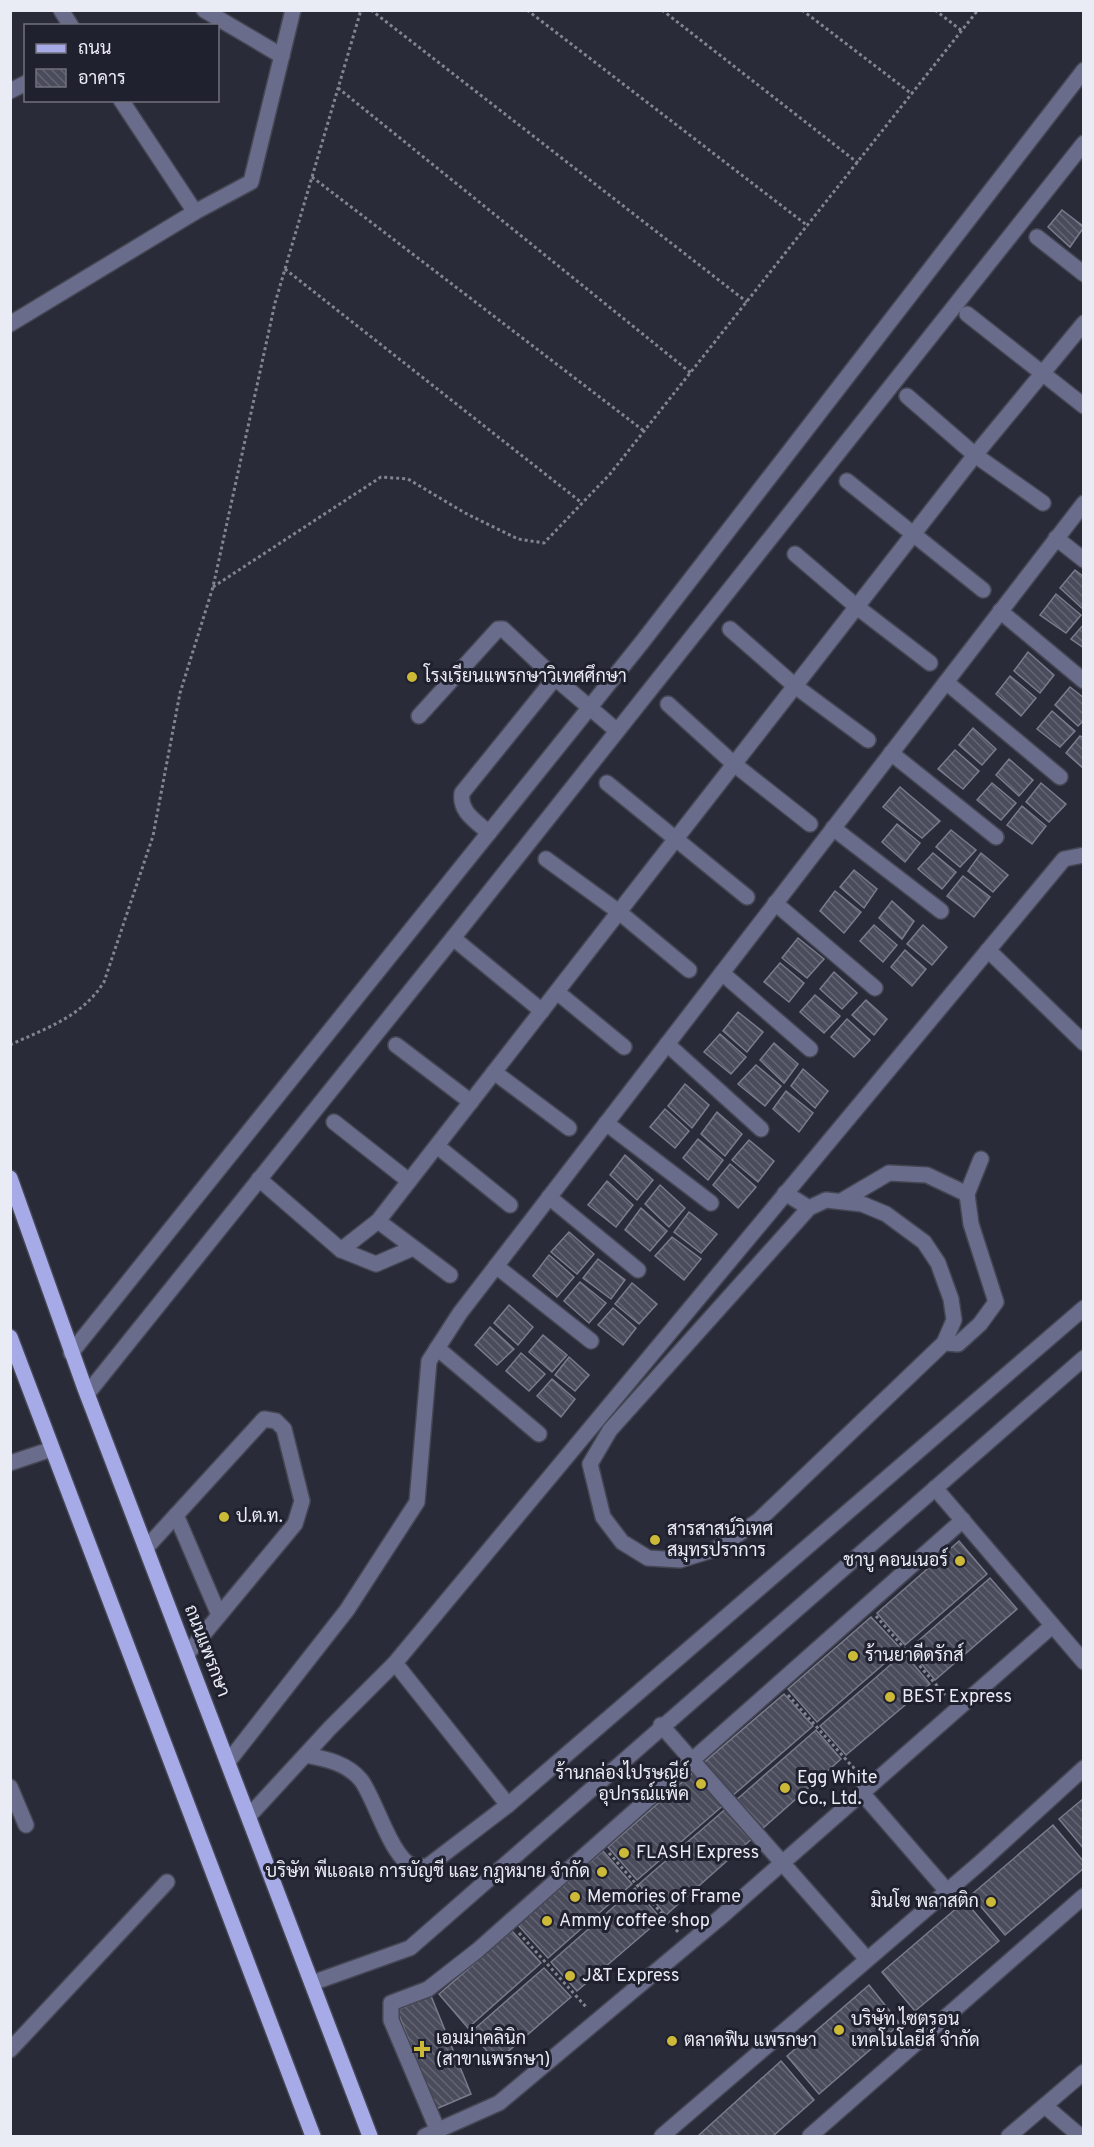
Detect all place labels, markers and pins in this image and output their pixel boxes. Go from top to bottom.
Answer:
place label: โรงเรียนแพรกษาวิเทศศึกษา [423,663,627,689]
marker: โรงเรียนแพรกษาวิเทศศึกษา [405,670,419,684]
place label: ป.ต.ท. [236,1506,283,1529]
marker: ป.ต.ท. [217,1510,231,1524]
place label: สารสาสน์วิเทศ สมุทรปราการ [667,1516,773,1563]
marker: สารสาสน์วิเทศ สมุทรปราการ [648,1533,662,1547]
place label: ชาบู คอนเนอร์ [843,1547,948,1573]
marker: ชาบู คอนเนอร์ [953,1554,967,1568]
place label: ร้านยาดีดรักส์ [865,1642,964,1668]
marker: ร้านยาดีดรักส์ [846,1649,860,1663]
place label: BEST Express [902,1686,1012,1709]
marker: BEST Express [883,1690,897,1704]
place label: ร้านกล่องไปรษณีย์ อุปกรณ์แพ็ค [556,1760,689,1807]
place label: Egg White Co., Ltd. [797,1767,877,1811]
marker: ร้านกล่องไปรษณีย์ อุปกรณ์แพ็ค [694,1777,708,1791]
marker: Egg White Co., Ltd. [778,1781,792,1795]
place label: FLASH Express [636,1842,759,1865]
marker: FLASH Express [617,1846,631,1860]
place label: บริษัท พีแอลเอ การบัญชี และ กฎหมาย จำกัด [266,1858,590,1884]
marker: บริษัท พีแอลเอ การบัญชี และ กฎหมาย จำกัด [595,1865,609,1879]
place label: Memories of Frame [587,1886,741,1909]
place label: มินโซ พลาสติก [870,1888,979,1914]
marker: Memories of Frame [568,1890,582,1904]
marker: มินโซ พลาสติก [984,1895,998,1909]
place label: Ammy coffee shop [559,1910,710,1933]
marker: Ammy coffee shop [540,1914,554,1928]
place label: J&T Express [582,1965,679,1988]
marker: J&T Express [563,1969,577,1983]
place label: บริษัท ไซตรอน เทคโนโลยีส์ จำกัด [851,2006,980,2053]
marker: บริษัท ไซตรอน เทคโนโลยีส์ จำกัด [832,2023,846,2037]
place label: เอมม่าคลินิก (สาขาแพรกษา) [436,2026,550,2072]
place label: ตลาดฟิน แพรกษา [684,2030,817,2053]
marker: ตลาดฟิน แพรกษา [665,2034,679,2048]
marker: เอมม่าคลินิก (สาขาแพรกษา) [413,2040,431,2058]

